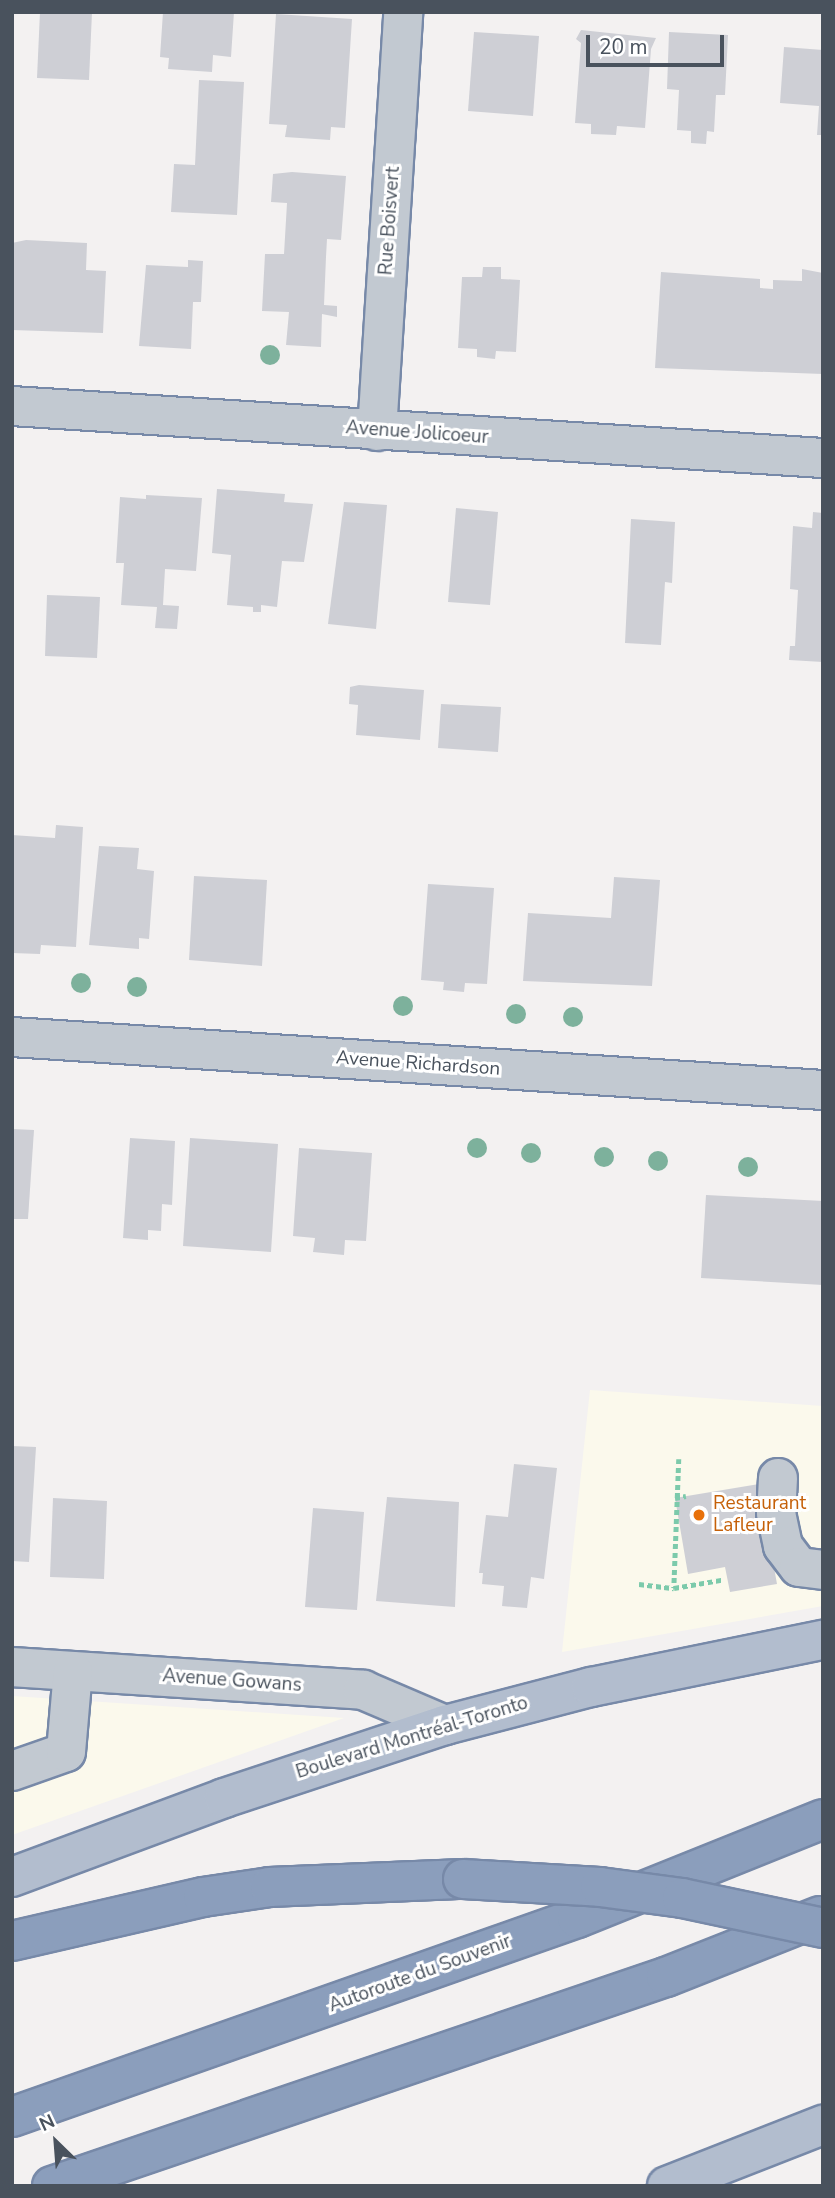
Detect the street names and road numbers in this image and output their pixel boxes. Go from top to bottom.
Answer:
street label: Rue Boisvert [375,166,405,276]
street label: Avenue Jolicoeur [345,417,489,449]
street label: Avenue Richardson [335,1047,501,1081]
street label: Avenue Gowans [162,1665,302,1697]
street label: Boulevard Montréal-Toronto [293,1692,531,1784]
street label: Autoroute du Souvenir [326,1930,514,2018]

